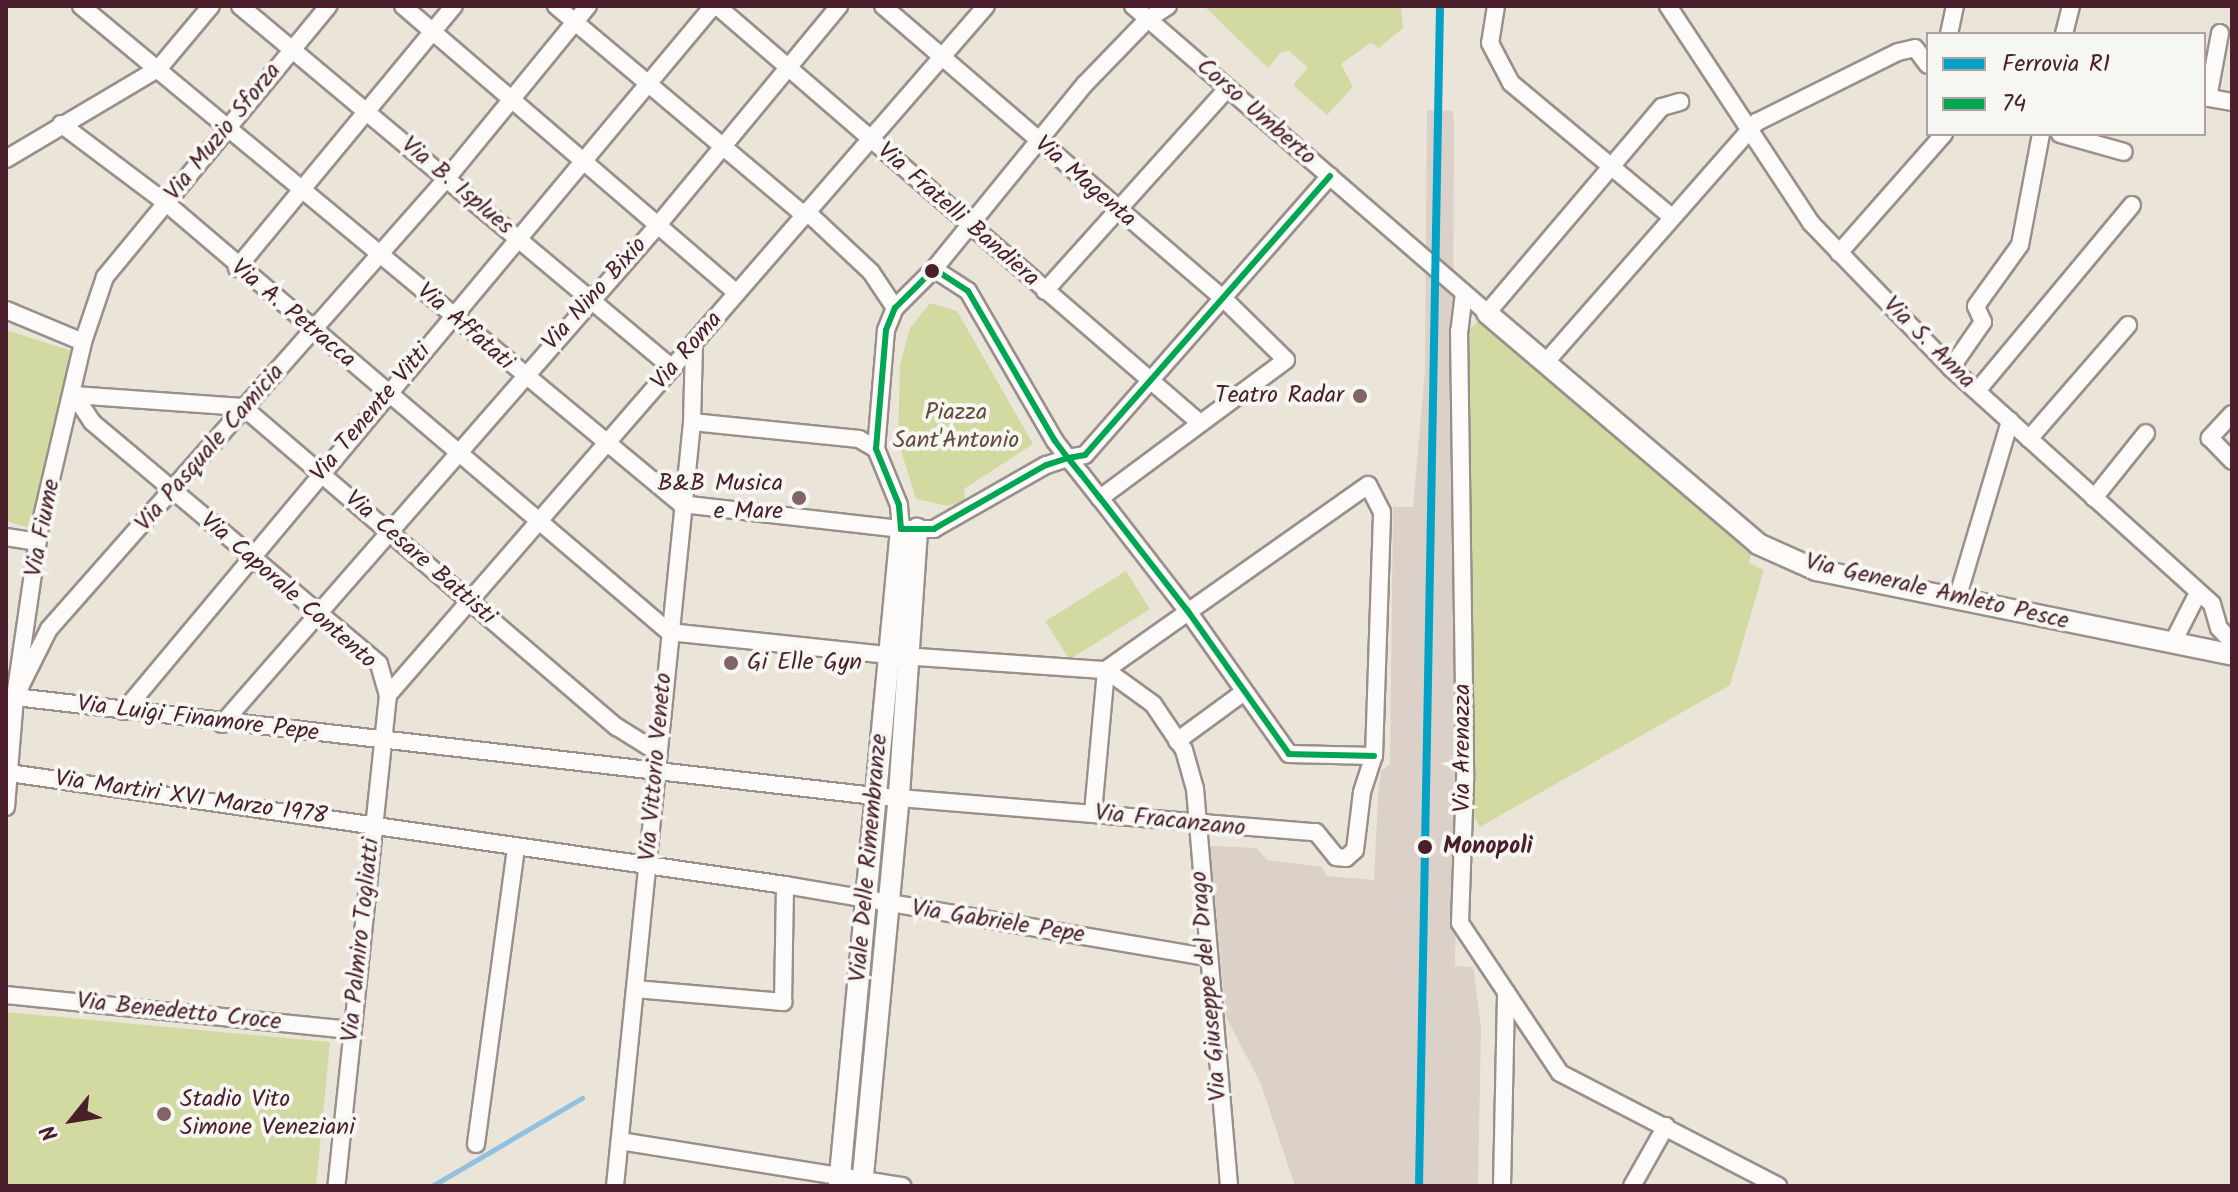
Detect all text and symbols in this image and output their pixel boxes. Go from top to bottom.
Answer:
legend [1926,32,2206,136]
text: Ferrovia R1 [2002,45,2110,84]
street label: Corso Umberto [1190,52,1322,172]
street label: Via Muzio Sforza [159,57,287,207]
text: 74 [2002,85,2026,124]
street label: Via Magenta [1028,130,1142,234]
street label: Via B. Isplues [395,131,519,241]
street label: Via Fratelli Bandiera [871,137,1045,293]
street label: Via Nino Bixio [537,231,653,357]
street label: Via A. Petracca [225,253,361,375]
unlabelled marker [924,263,940,279]
street label: Via Affatati [411,277,519,377]
street label: Via S. Anna [1877,291,1981,395]
street label: Via Roma [645,306,729,396]
street label: Via Tenente Vitti [305,338,437,488]
street label: Via Pasquale Camicia [129,358,291,538]
place label: Teatro Radar [1215,382,1344,410]
marker: Teatro Radar [1351,387,1369,405]
park label: Piazza Sant'Antonio [893,399,1019,455]
place label: B&B Musica e Mare [658,470,783,526]
street label: Via Fiume [19,477,67,579]
street label: Via Cesare Battisti [339,485,501,631]
marker: B&B Musica e Mare [790,489,808,507]
street label: Via Caporale Contento [194,507,382,675]
street label: Via Generale Amleto Pesce [1802,548,2072,636]
place label: Gi Elle Gyn [747,649,862,677]
marker: Gi Elle Gyn [722,654,740,672]
street label: Via Vittorio Veneto [633,672,679,862]
street label: Via Arenazza [1449,683,1477,813]
street label: Via Luigi Finamore Pepe [76,690,320,748]
street label: Viale Delle Rimembranze [844,733,894,983]
street label: Via Martiri XVI Marzo 1978 [53,765,329,831]
street label: Via Fracanzano [1093,799,1247,843]
place label: Monopoli [1443,833,1533,861]
marker: Monopoli [1414,836,1436,858]
street label: Via Palmiro Togliatti [336,837,386,1043]
street label: Via Giuseppe del Drago [1185,870,1233,1102]
street label: Via Gabriele Pepe [909,894,1087,950]
street label: Via Benedetto Croce [75,987,283,1037]
north arrow [32,1080,112,1160]
place label: Stadio Vito Simone Veneziani [180,1086,355,1142]
marker: Stadio Vito Simone Veneziani [155,1105,173,1123]
text: N [32,1117,69,1147]

